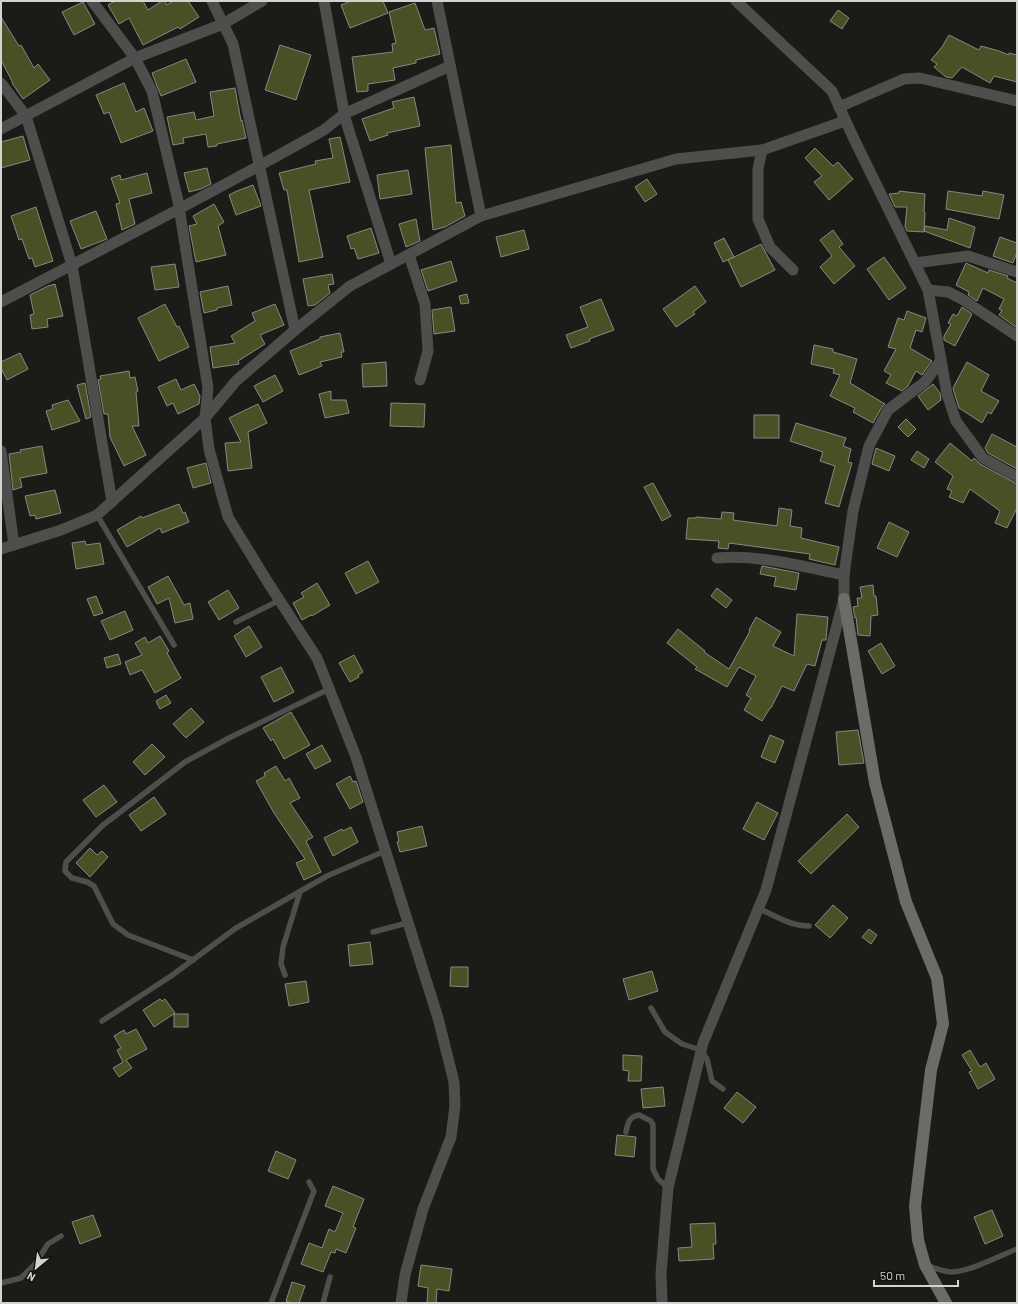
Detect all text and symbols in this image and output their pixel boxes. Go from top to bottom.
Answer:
north arrow [16,1248,56,1288]
scale bar [874,1262,958,1288]
text: 50 m [880,1268,905,1282]
text: N [25,1270,37,1285]

